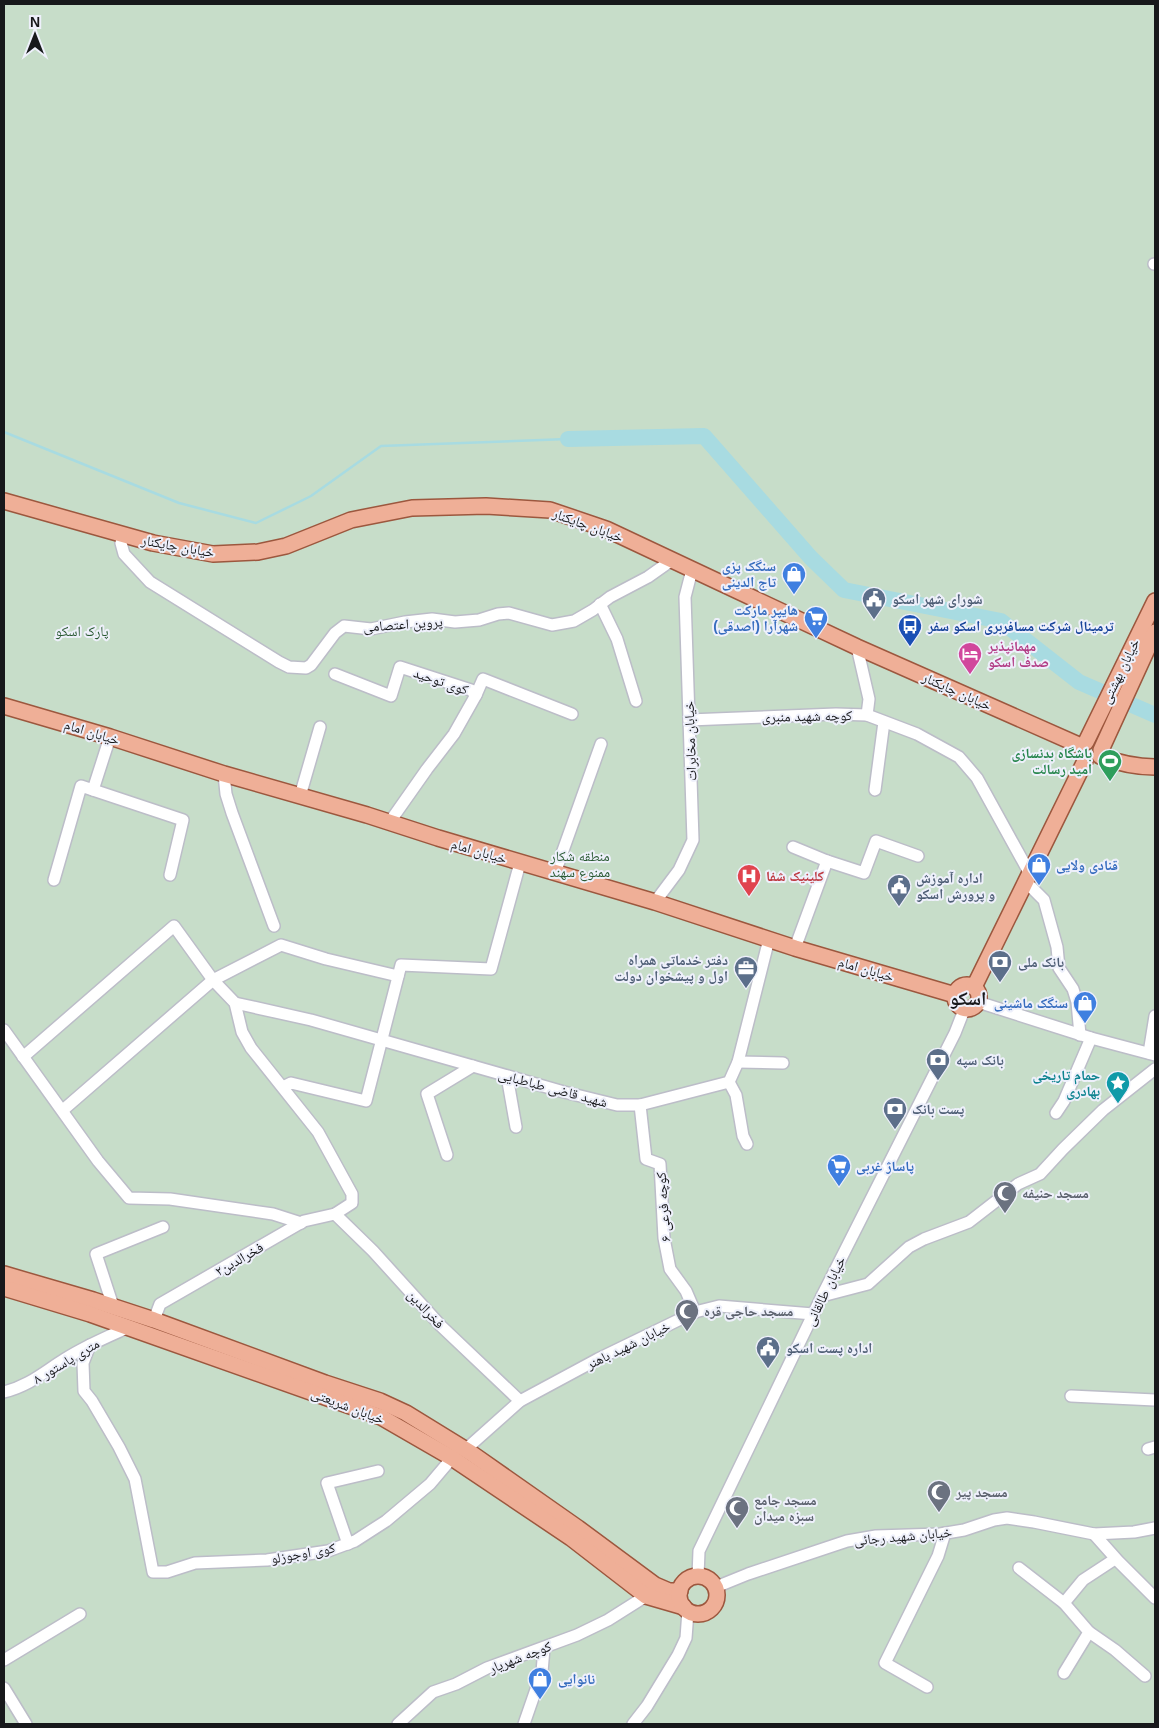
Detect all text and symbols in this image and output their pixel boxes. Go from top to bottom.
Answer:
north arrow [10,10,60,60]
text: N [30,14,40,30]
street label: خیابان چایکنار [549,505,625,546]
street label: خیابان چایکنار [139,532,216,561]
place label: سنگک پزی تاج الدینی [722,558,776,591]
shop icon: سنگک پزی تاج الدینی [781,561,807,595]
public building icon: شورای شهر اسکو [861,586,887,620]
place label: شورای شهر اسکو [892,591,983,608]
place label: هایپر مارکت شهرآرا (اصدقی) [713,602,798,635]
supermarket icon: هایپر مارکت شهرآرا (اصدقی) [803,605,829,639]
street label: پروین اعتصامی [363,613,444,636]
bus stop icon: ترمینال شرکت مسافربری اسکو سفر [897,613,923,647]
place label: ترمینال شرکت مسافربری اسکو سفر [927,618,1114,635]
park label: پارک اسکو [55,623,109,640]
street label: خیابان بهشتی [1097,636,1143,706]
place label: مهمانپذیر صدف اسکو [987,638,1049,670]
hotel icon: مهمانپذیر صدف اسکو [957,641,983,675]
street label: کوی توحید [411,664,471,699]
street label: خیابان چایکنار [919,668,994,714]
street label: خیابان مخابرات [681,701,700,781]
street label: کوچه شهید منبری [762,707,853,726]
street label: خیابان امام [62,716,122,750]
place label: باشگاه بدنسازی امید رسالت [1011,745,1092,777]
sports icon: باشگاه بدنسازی امید رسالت [1097,748,1123,782]
street label: خیابان امام [449,835,509,869]
park label: منطقه شکار ممنوع سهند [549,848,610,882]
shop icon: قنادی ولایی [1026,852,1052,886]
place label: قنادی ولایی [1056,857,1118,874]
hospital icon: کلینیک شفا [736,863,762,897]
place label: کلینیک شفا [766,868,824,884]
place label: اداره آموزش و پرورش اسکو [916,870,995,903]
public building icon: اداره آموزش و پرورش اسکو [886,873,912,907]
bank icon: بانک ملی [987,949,1013,983]
place label: دفتر خدماتی همراه اول و پیشخوان دولت [614,952,728,985]
street label: خیابان امام [836,953,896,987]
place label: بانک ملی [1018,954,1064,971]
office icon: دفتر خدماتی همراه اول و پیشخوان دولت [733,955,759,989]
district label: اسکو [950,988,986,1009]
shop icon: سنگک ماشینی [1072,990,1098,1024]
place label: سنگک ماشینی [994,995,1068,1012]
bank icon: بانک سپه [925,1047,951,1081]
place label: بانک سپه [956,1052,1004,1069]
street label: شهید قاضی طباطبایی [496,1066,609,1111]
place label: حمام تاریخی بهادری [1032,1067,1100,1100]
place icon: حمام تاریخی بهادری [1105,1070,1131,1104]
bank icon: پست بانک [882,1096,908,1130]
place label: پست بانک [912,1101,965,1118]
supermarket icon: پاساژ غربی [826,1153,852,1187]
place label: پاساژ غربی [856,1158,914,1175]
street label: کوچه فرعی ۶ [653,1171,674,1242]
mosque icon: مسجد حنیفه [992,1180,1018,1214]
place label: مسجد حنیفه [1022,1185,1089,1201]
street label: فخرالدین۲ [212,1239,267,1280]
street label: خیابان طالقانی [801,1254,850,1329]
street label: فخرالدین [403,1286,448,1332]
mosque icon: مسجد حاجی قره [674,1298,700,1332]
place label: مسجد حاجی قره [704,1303,793,1320]
street label: خیابان شهید باهنر [583,1318,673,1374]
street label: ۸ متری پاستور [30,1335,103,1388]
public building icon: اداره پست اسکو [755,1335,781,1369]
place label: اداره پست اسکو [786,1340,872,1357]
street label: خیابان شریعتی [309,1385,387,1428]
mosque icon: مسجد پیر [926,1479,952,1513]
place label: مسجد پیر [955,1484,1008,1501]
place label: مسجد جامع سبزه میدان [754,1492,817,1525]
mosque icon: مسجد جامع سبزه میدان [724,1495,750,1529]
street label: خیابان شهید رجائی [853,1524,953,1549]
street label: کوی اوجوزلو [270,1539,337,1568]
street label: کوچه شهریار [486,1638,554,1677]
shop icon: نانوایی [527,1666,553,1700]
place label: نانوایی [558,1671,595,1688]

